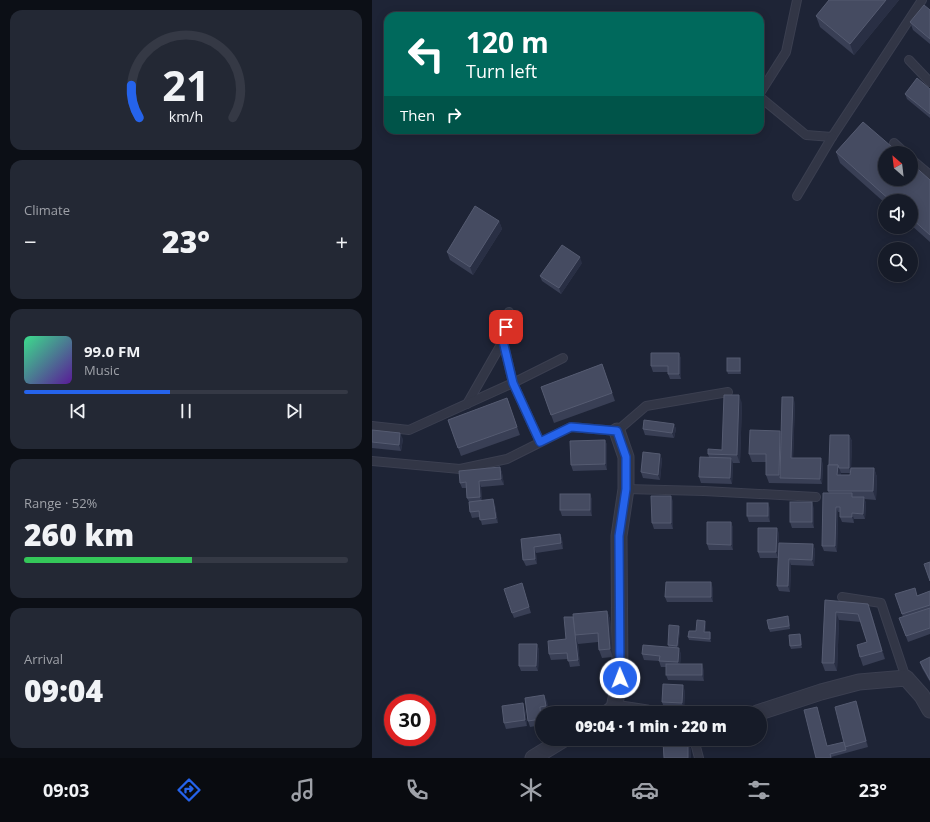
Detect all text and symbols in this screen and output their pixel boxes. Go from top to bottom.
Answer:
text: 120 m [466,23,549,61]
icon: left [400,28,452,80]
text: 21 [162,57,210,113]
text: Turn left [466,59,537,83]
icon: right [443,104,465,126]
text: Then [400,105,435,125]
text: km/h [169,106,203,125]
north arrow [878,146,918,186]
map controls [878,146,918,282]
button: sound [878,194,918,234]
text: Climate [24,201,70,219]
text: 23° [162,221,210,262]
text: − [24,226,37,256]
text: + [335,226,348,256]
button: search [878,242,918,282]
pin [489,310,523,344]
icon: arrive [495,316,517,338]
text: 99.0 FM [84,341,140,361]
text: Music [84,361,119,379]
icon: previous [67,400,89,422]
icon: pause [175,400,197,422]
icon: next [283,400,305,422]
text: Range · 52% [24,494,97,512]
text: 260 km [24,514,134,555]
text: Arrival [24,650,63,668]
position arrow [599,657,641,699]
text: 09:04 [24,670,103,711]
speed limit sign: 30 [384,694,436,746]
text: 09:04 · 1 min · 220 m [575,716,727,736]
icon: directions [175,776,203,804]
icon: music [289,776,317,804]
icon: phone [403,776,431,804]
icon: climate [517,776,545,804]
icon: car [631,776,659,804]
icon: filters [745,776,773,804]
text: 09:03 [43,778,89,802]
text: 23° [859,778,887,802]

